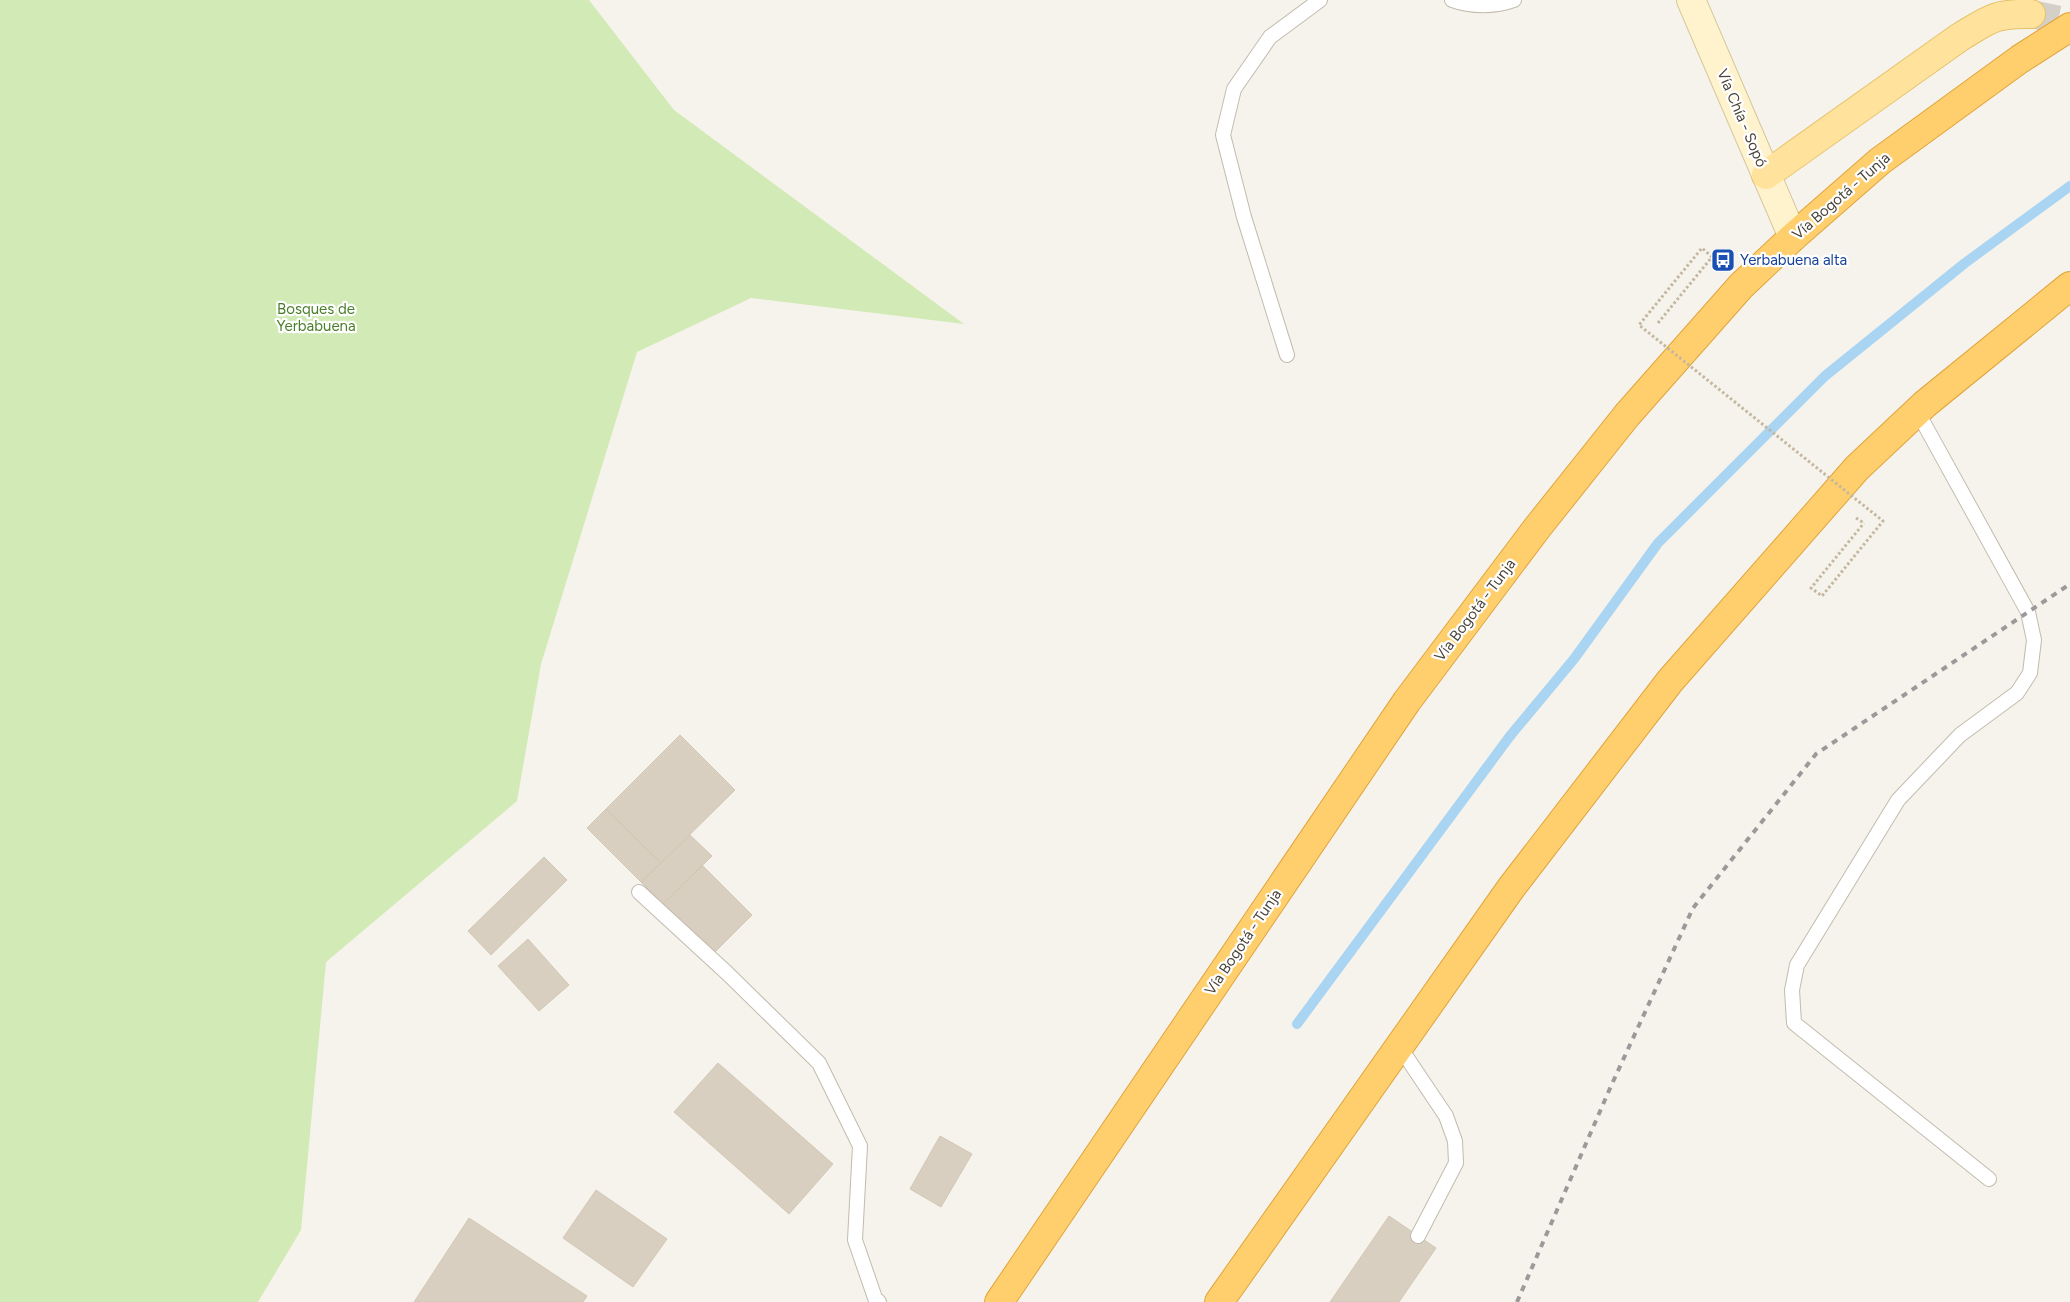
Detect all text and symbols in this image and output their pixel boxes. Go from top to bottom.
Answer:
street label: Vía Chía - Sopó [1713,66,1771,170]
street label: Vía Bogotá - Tunja [1788,149,1894,243]
bus stop icon: Yerbabuena alta [1710,247,1736,273]
place label: Yerbabuena alta [1740,251,1847,269]
park label: Bosques de Yerbabuena [276,300,356,335]
street label: Vía Bogotá - Tunja [1431,555,1519,665]
street label: Vía Bogotá - Tunja [1201,886,1285,998]

